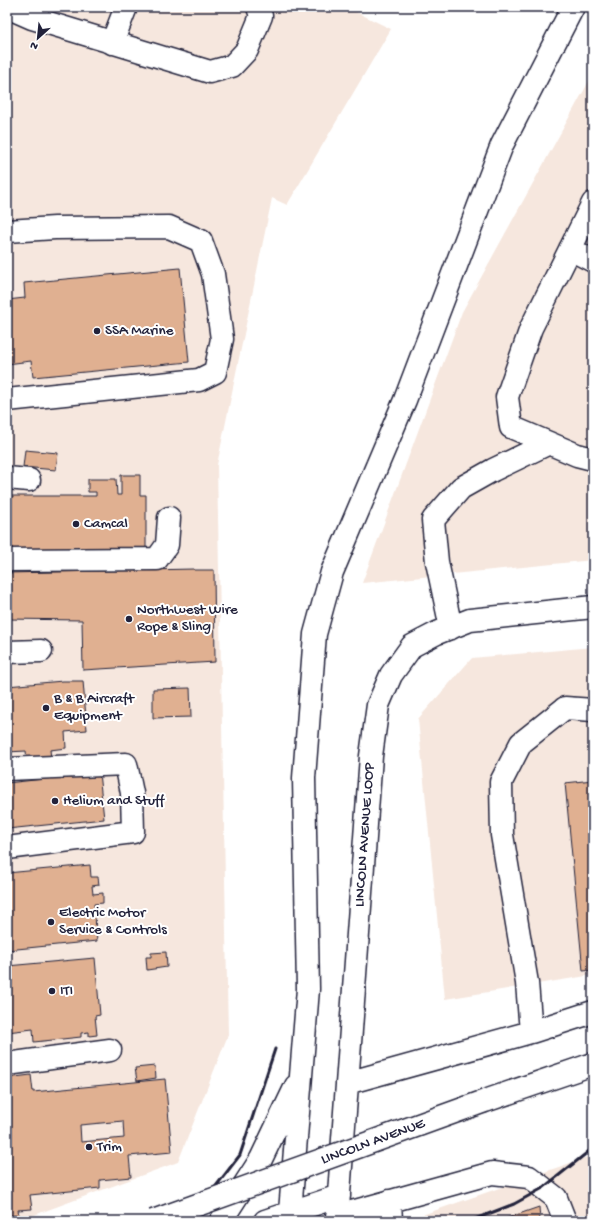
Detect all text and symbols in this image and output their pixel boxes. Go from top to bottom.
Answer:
north arrow [18,18,58,58]
text: N [28,38,40,52]
place label: SSA Marine [105,322,174,340]
marker: SSA Marine [92,326,102,336]
place label: Camcal [84,515,128,533]
marker: Camcal [71,519,81,529]
place label: Northwest Wire Rope & Sling [137,601,238,636]
marker: Northwest Wire Rope & Sling [124,614,134,624]
place label: B & B Aircraft Equipment [53,690,136,725]
marker: B & B Aircraft Equipment [41,703,51,713]
street label: LINCOLN AVENUE LOOP [351,762,379,908]
place label: Helium and Stuff [63,792,166,810]
marker: Helium and Stuff [50,796,60,806]
place label: Electric Motor Service & Controls [59,904,167,939]
marker: Electric Motor Service & Controls [46,917,56,927]
place label: ITI [60,982,73,1000]
marker: ITI [47,986,57,996]
street label: LINCOLN AVENUE [319,1115,428,1169]
place label: Trim [96,1138,122,1156]
marker: Trim [84,1142,94,1152]

